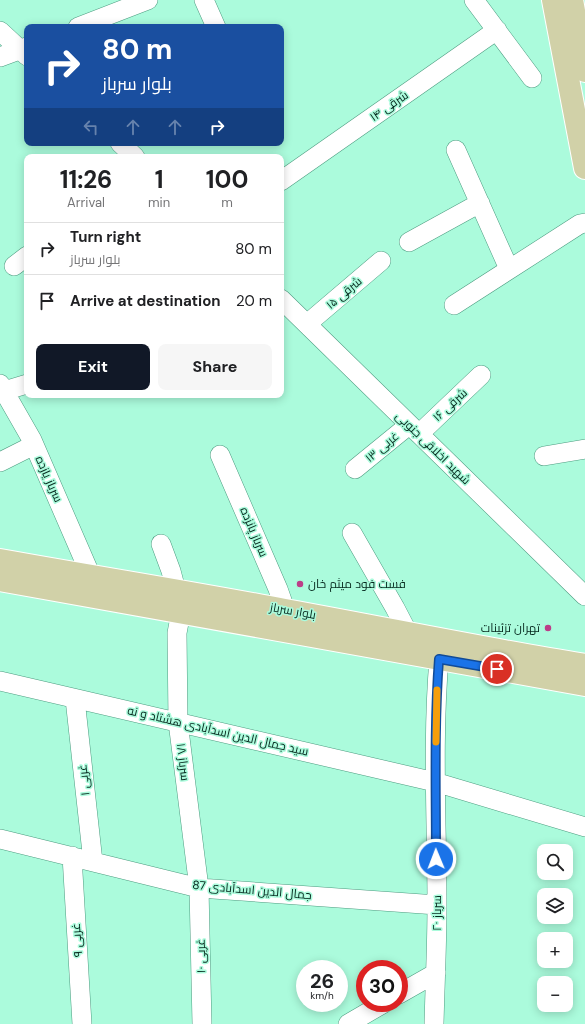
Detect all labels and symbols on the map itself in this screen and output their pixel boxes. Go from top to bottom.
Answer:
street label: شرقی ۱۴ [367,87,411,125]
street label: شرقی ۱۵ [323,273,365,313]
street label: شرقی ۱۶ [429,385,471,425]
street label: شهید اخلاقی جنوبی [392,408,474,488]
street label: غربی ۱۳ [362,428,402,466]
street label: سرباز یازده [32,453,66,505]
street label: سرباز پانزده [235,505,272,560]
place label: فست فود میثم خان [308,576,406,592]
marker: فست فود میثم خان [295,579,305,589]
street label: بلوار سرباز [268,599,317,623]
place label: تهران تزئینات [481,620,541,636]
marker: تهران تزئینات [543,623,553,633]
pin [480,652,514,686]
street label: سید جمال الدین اسدآبادی هشتاد و نه [126,702,310,760]
street label: سرباز ۱۸ [173,742,193,782]
street label: غربی ۱ [74,764,94,796]
position arrow [415,838,457,880]
street label: جمال الدین اسدآبادی 87 [192,877,312,903]
street label: سرباز ۲۰ [429,895,445,931]
street label: غربی ۹ [68,923,86,957]
street label: غربی ۱۰ [193,939,209,973]
speed limit sign: 30 [356,960,408,1012]

